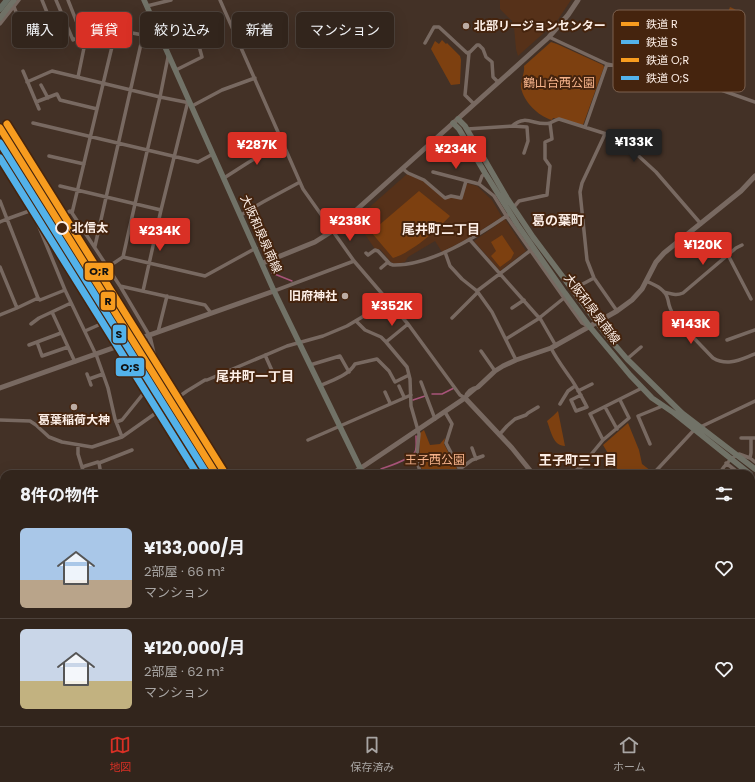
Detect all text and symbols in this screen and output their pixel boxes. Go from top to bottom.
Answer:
legend [613,10,745,92]
chip: 購入 [12,12,68,48]
chip: 賃貸 [76,12,132,48]
chip: 絞り込み [140,12,224,48]
chip: 新着 [232,12,288,48]
chip: マンション [296,12,394,48]
text: 鉄道 R [646,16,678,32]
place label: 北部リージョンセンター [474,17,606,34]
marker: 北部リージョンセンター [461,21,471,31]
text: 鉄道 S [646,34,677,50]
text: 鉄道 O;R [646,52,689,68]
text: 鉄道 O;S [646,70,689,86]
park label: 鶴山台西公園 [523,74,595,91]
pin: ¥133K [606,129,662,163]
pin: ¥287K [229,132,285,166]
text: ¥133K [615,132,653,151]
text: ¥287K [237,135,277,154]
pin: ¥234K [428,136,484,170]
text: ¥234K [435,139,477,158]
street label: 大阪和泉泉南線 [237,192,286,276]
pin: ¥238K [322,208,378,242]
text: ¥238K [329,211,371,230]
district label: 葛の葉町 [532,211,584,230]
pin: ¥234K [132,218,188,252]
place label: 北信太 [72,219,108,236]
district label: 尾井町二丁目 [402,220,480,239]
marker: 北信太 [55,221,69,235]
text: ¥234K [139,221,181,240]
pin: ¥120K [675,232,731,266]
text: ¥120K [684,235,722,254]
line badge: O;R [84,262,114,281]
text: O;R [89,263,109,279]
street label: 大阪和泉泉南線 [560,270,624,347]
place label: 旧府神社 [289,287,337,304]
line badge: R [100,291,116,311]
marker: 旧府神社 [340,291,350,301]
text: R [104,293,112,309]
pin: ¥352K [364,293,420,327]
text: ¥352K [371,296,413,315]
pin: ¥143K [663,311,719,345]
text: ¥143K [671,314,711,333]
line badge: S [112,324,127,344]
text: S [116,326,123,342]
line badge: O;S [115,357,145,377]
text: O;S [120,359,140,375]
district label: 尾井町一丁目 [216,367,294,386]
marker: 葛葉稲荷大神 [69,402,79,412]
place label: 葛葉稲荷大神 [38,411,110,428]
park label: 王子西公園 [405,451,465,468]
district label: 王子町三丁目 [539,451,617,470]
text: 8件の物件 [20,483,99,507]
icon: filters [713,483,735,505]
text: ¥133,000/月 [144,536,245,560]
icon: home [52,544,100,592]
icon: heart [713,557,735,579]
text: 2部屋 · 66 m² [144,562,225,581]
text: マンション [144,583,209,602]
text: ¥120,000/月 [144,636,245,660]
icon: home [52,645,100,693]
icon: heart [713,658,735,680]
text: 2部屋 · 62 m² [144,662,224,681]
text: マンション [144,683,209,702]
tab: 地図 [109,734,131,776]
tab: 保存済み [350,734,394,776]
tab: ホーム [613,734,646,776]

